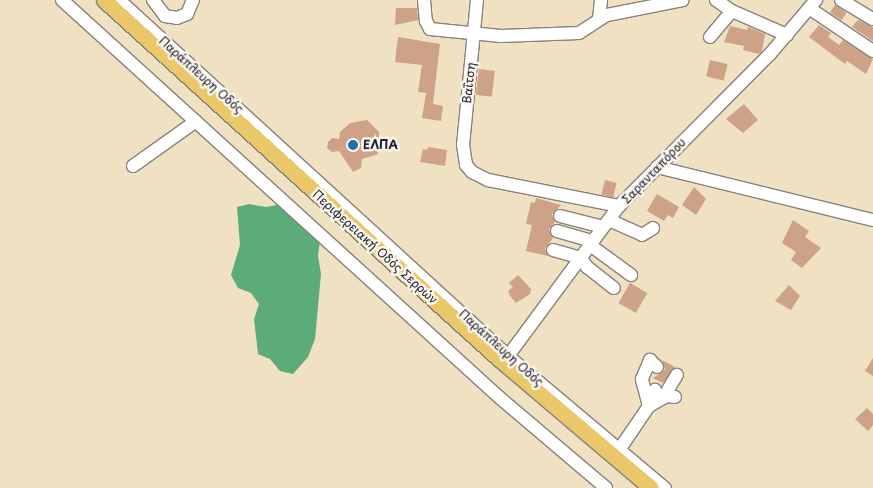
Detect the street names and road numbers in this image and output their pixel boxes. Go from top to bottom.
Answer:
street label: Παράπλευρη Οδός [156,33,246,117]
street label: Βαΐτση [460,62,478,104]
street label: Σαρανταπόρου [619,135,689,207]
street label: Περιφερειακή Οδός Σερρών [309,187,441,307]
street label: Παράπλευρη Οδός [456,306,546,390]

